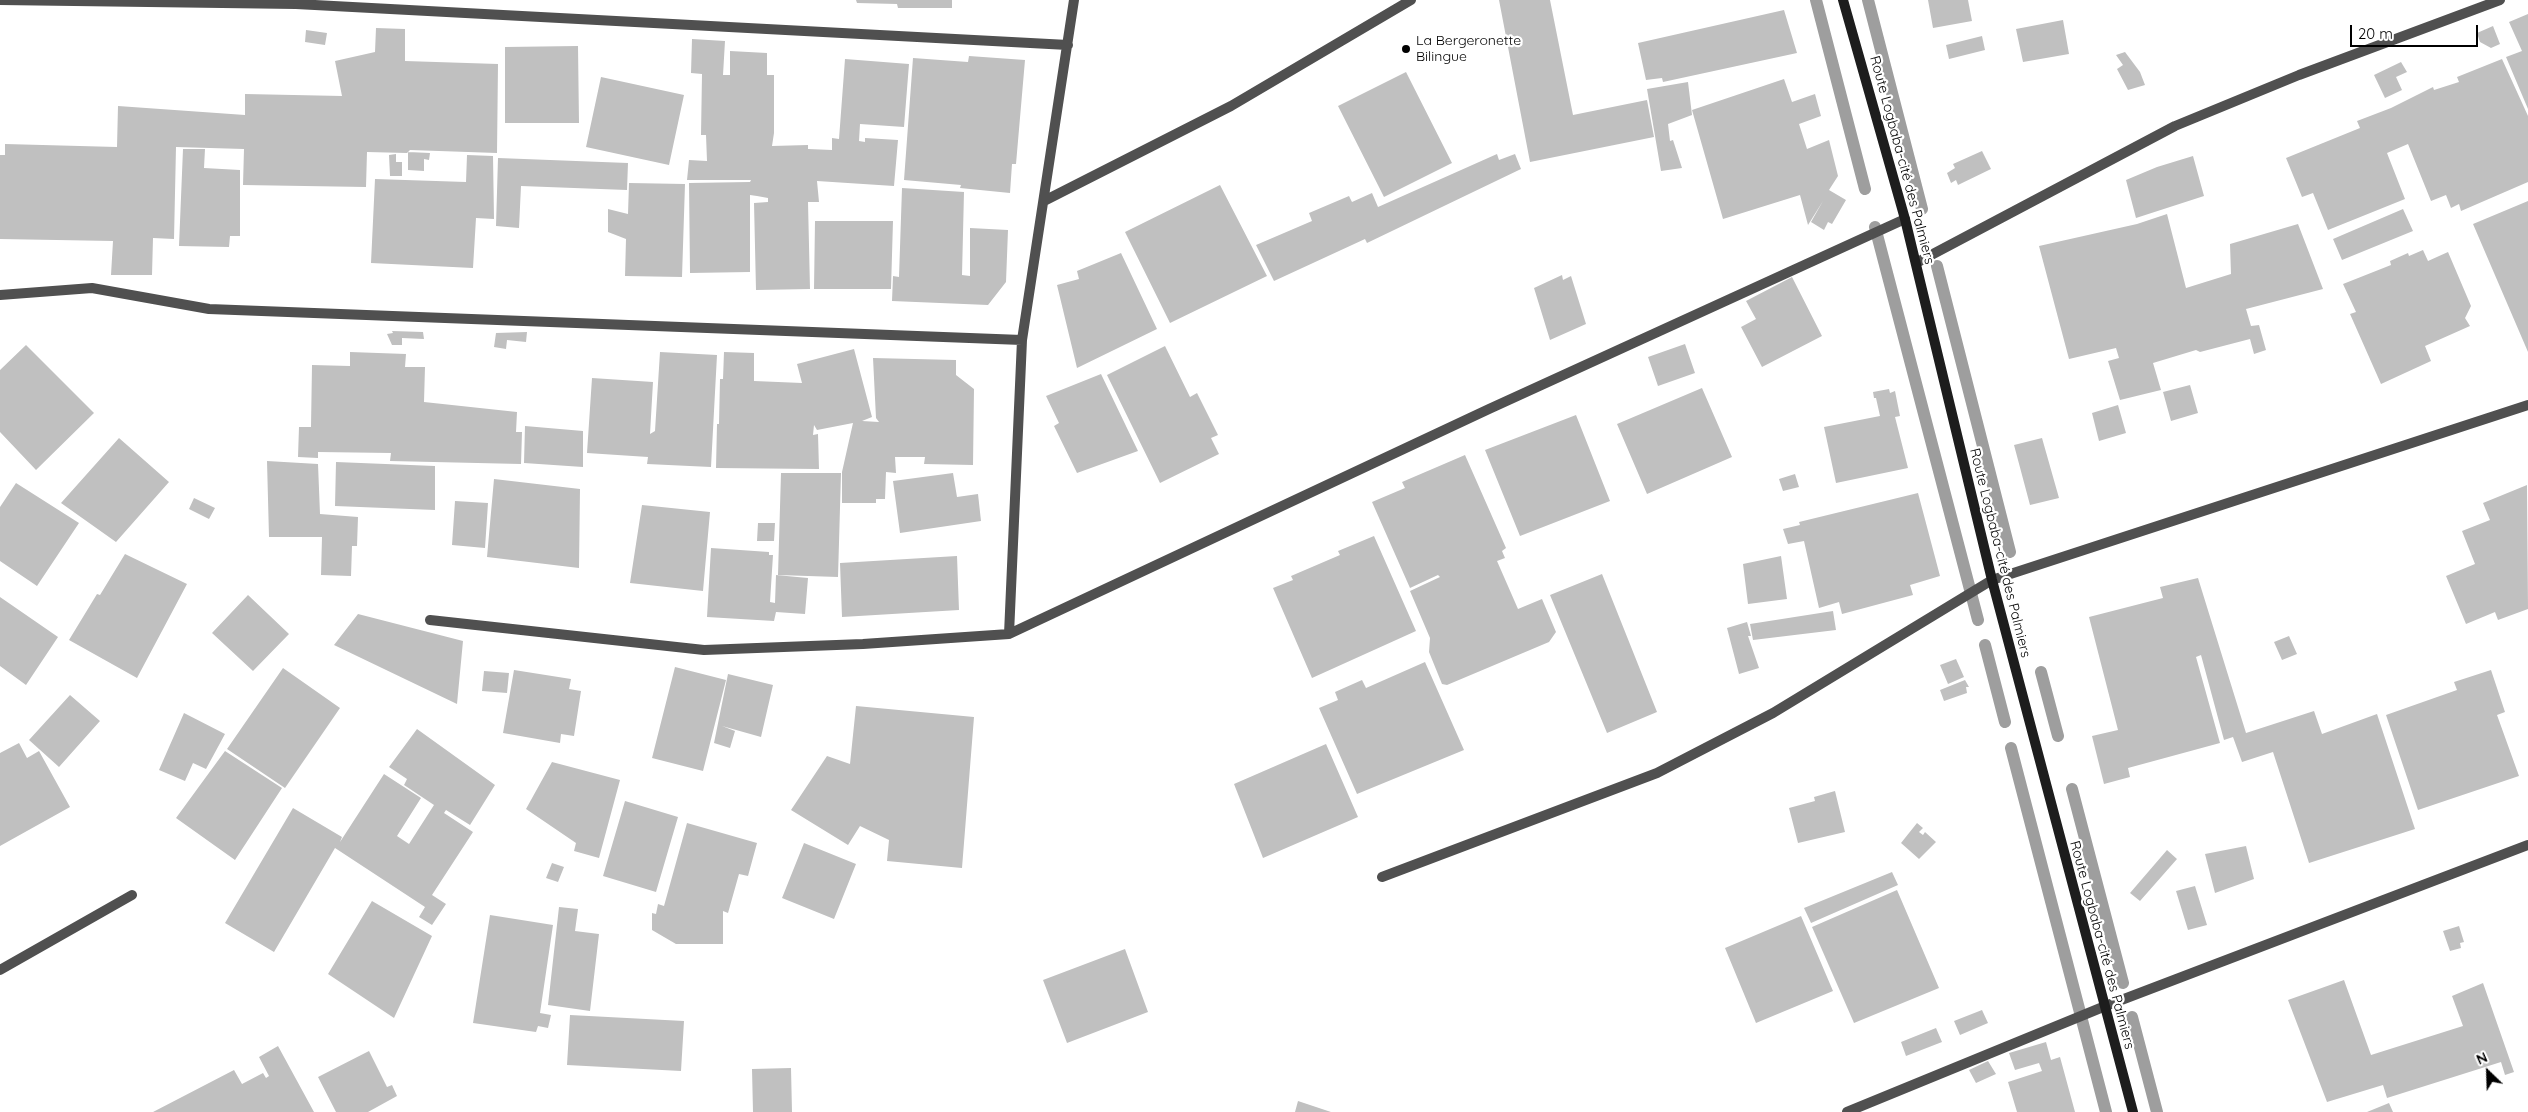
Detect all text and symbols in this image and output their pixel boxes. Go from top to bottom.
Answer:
scale bar [2353,15,2480,47]
text: 20 m [2358,24,2393,43]
place label: La Bergeronette Bilingue [1416,33,1521,65]
marker: La Bergeronette Bilingue [1400,43,1412,55]
street label: Route Logbaba-cité des Palmiers [1866,54,1938,266]
street label: Route Logbaba-cité des Palmiers [1966,447,2034,659]
street label: Route Logbaba-cité des Palmiers [2066,839,2138,1051]
north arrow [2463,1047,2513,1097]
text: N [2474,1048,2490,1069]

